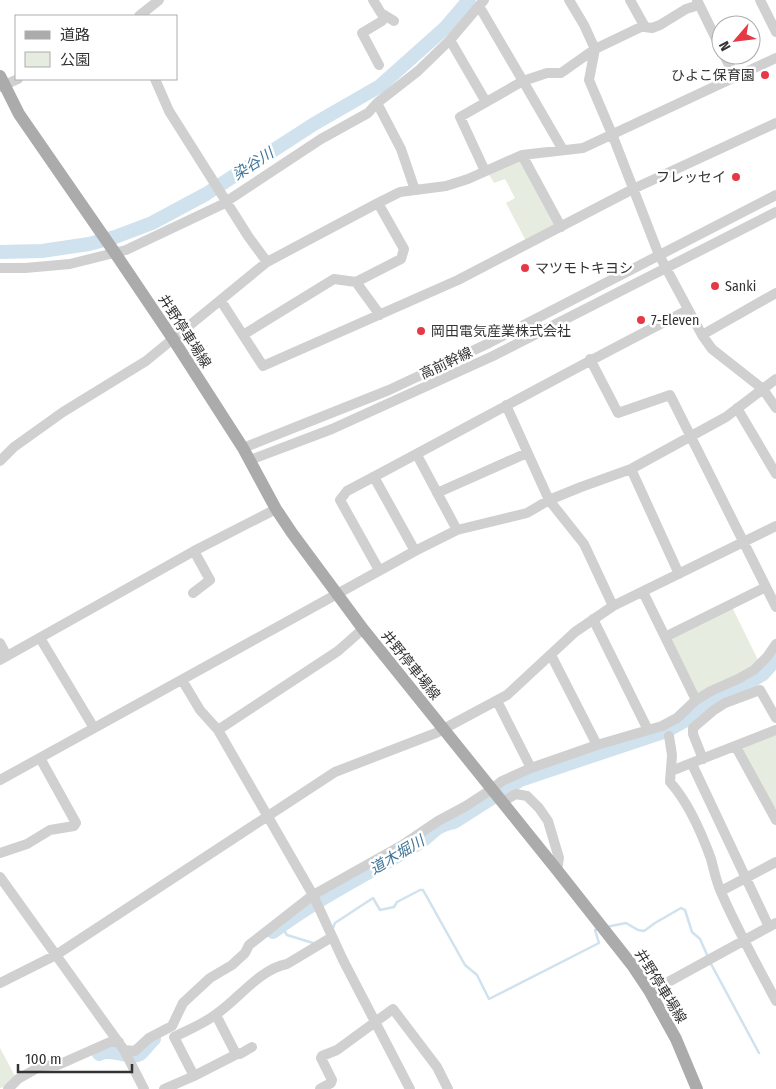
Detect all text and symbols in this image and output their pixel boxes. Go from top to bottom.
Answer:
legend [15,15,178,80]
north arrow [711,15,761,65]
text: 道路 [60,26,90,44]
text: N [715,38,734,54]
text: 公園 [60,51,90,69]
place label: ひよこ保育園 [671,67,755,84]
marker: ひよこ保育園 [759,69,771,81]
water label: 染谷川 [229,143,278,184]
place label: フレッセイ [656,169,726,186]
marker: フレッセイ [730,171,742,183]
place label: マツモトキヨシ [535,260,633,277]
marker: マツモトキヨシ [519,262,531,274]
place label: Sanki [725,278,756,295]
marker: Sanki [709,280,721,292]
street label: 井野停車場線 [155,291,215,371]
place label: 7-Eleven [651,312,699,329]
marker: 7-Eleven [635,314,647,326]
place label: 岡田電気産業株式会社 [431,323,571,340]
marker: 岡田電気産業株式会社 [415,325,427,337]
street label: 高前幹線 [417,344,475,383]
street label: 井野停車場線 [378,627,444,703]
water label: 道木堀川 [367,831,429,878]
street label: 井野停車場線 [631,946,690,1026]
scale bar [18,1042,131,1074]
text: 100 m [25,1050,62,1068]

